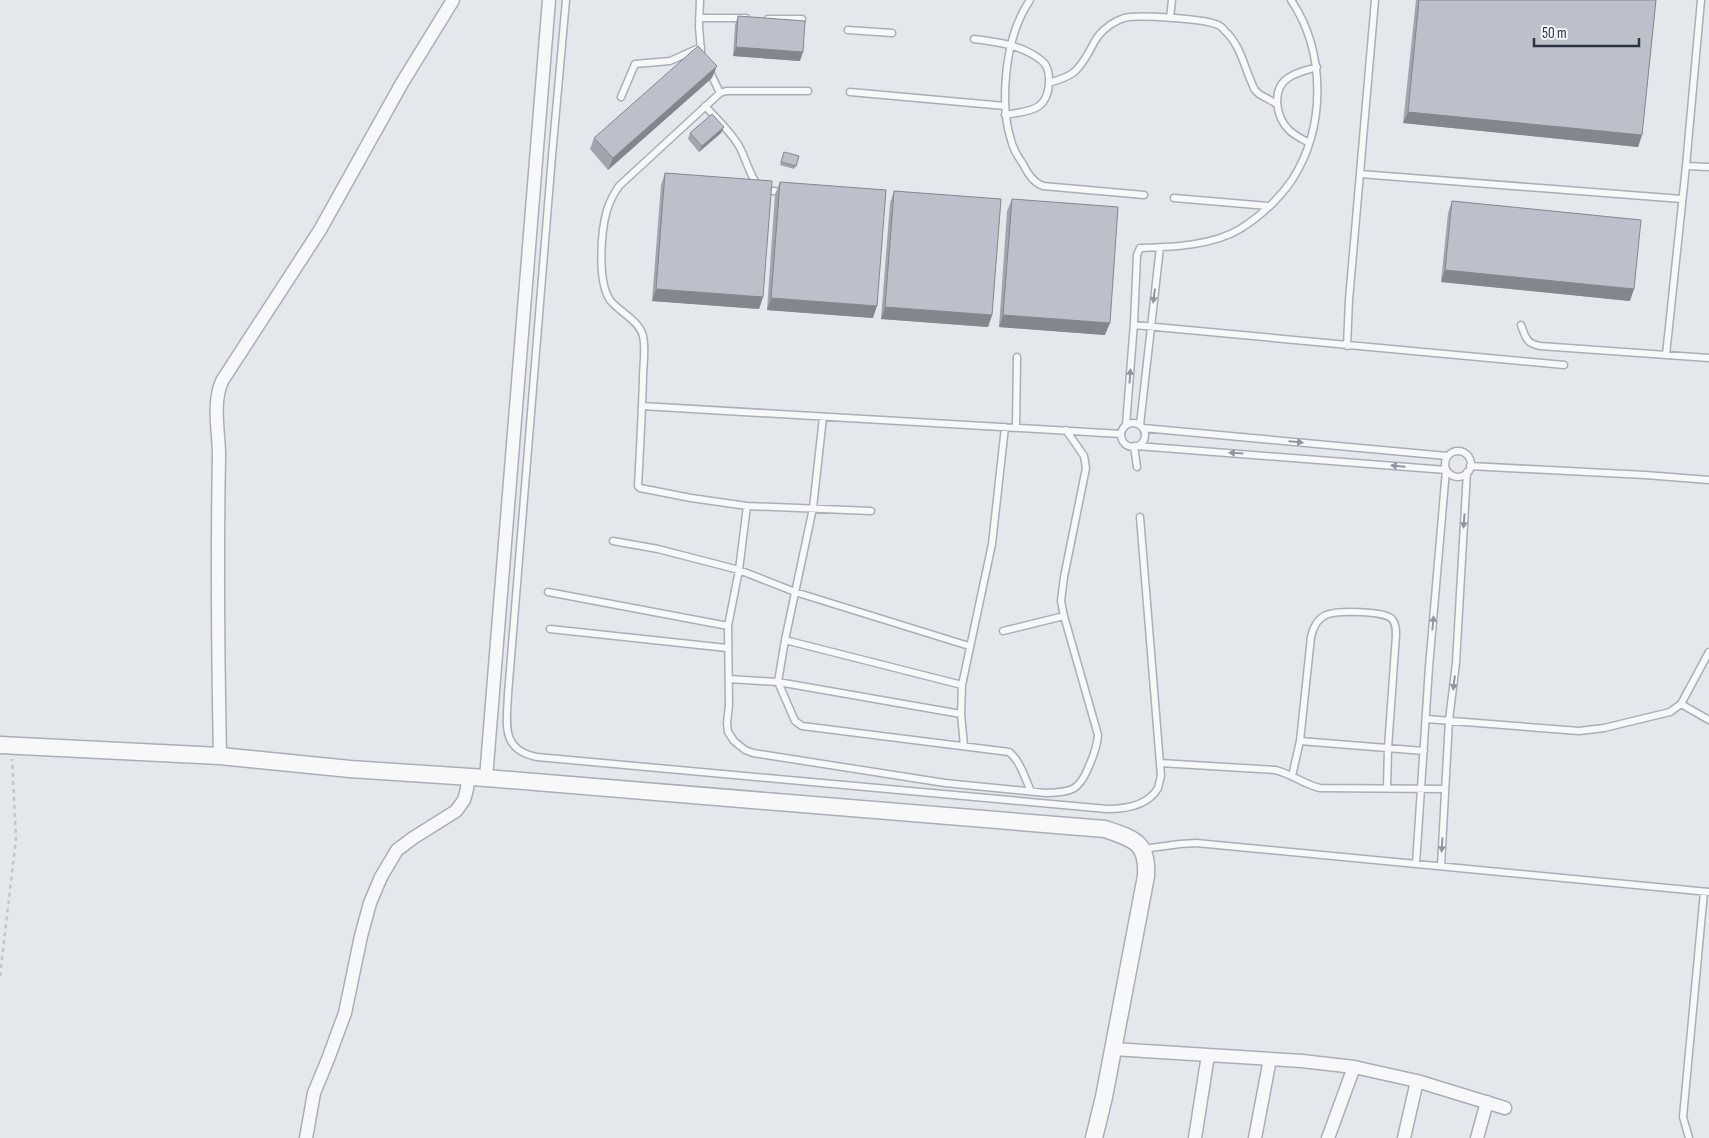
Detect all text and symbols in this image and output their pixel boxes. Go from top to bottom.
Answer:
scale bar [1534,15,1639,47]
text: 50 m [1542,24,1567,43]
one-way arrow [1150,288,1158,304]
one-way arrow [1127,368,1135,384]
one-way arrow [1288,438,1304,446]
one-way arrow [1228,449,1244,457]
one-way arrow [1390,462,1406,470]
one-way arrow [1460,513,1468,529]
one-way arrow [1429,615,1437,631]
one-way arrow [1449,675,1457,691]
one-way arrow [1438,837,1446,853]

